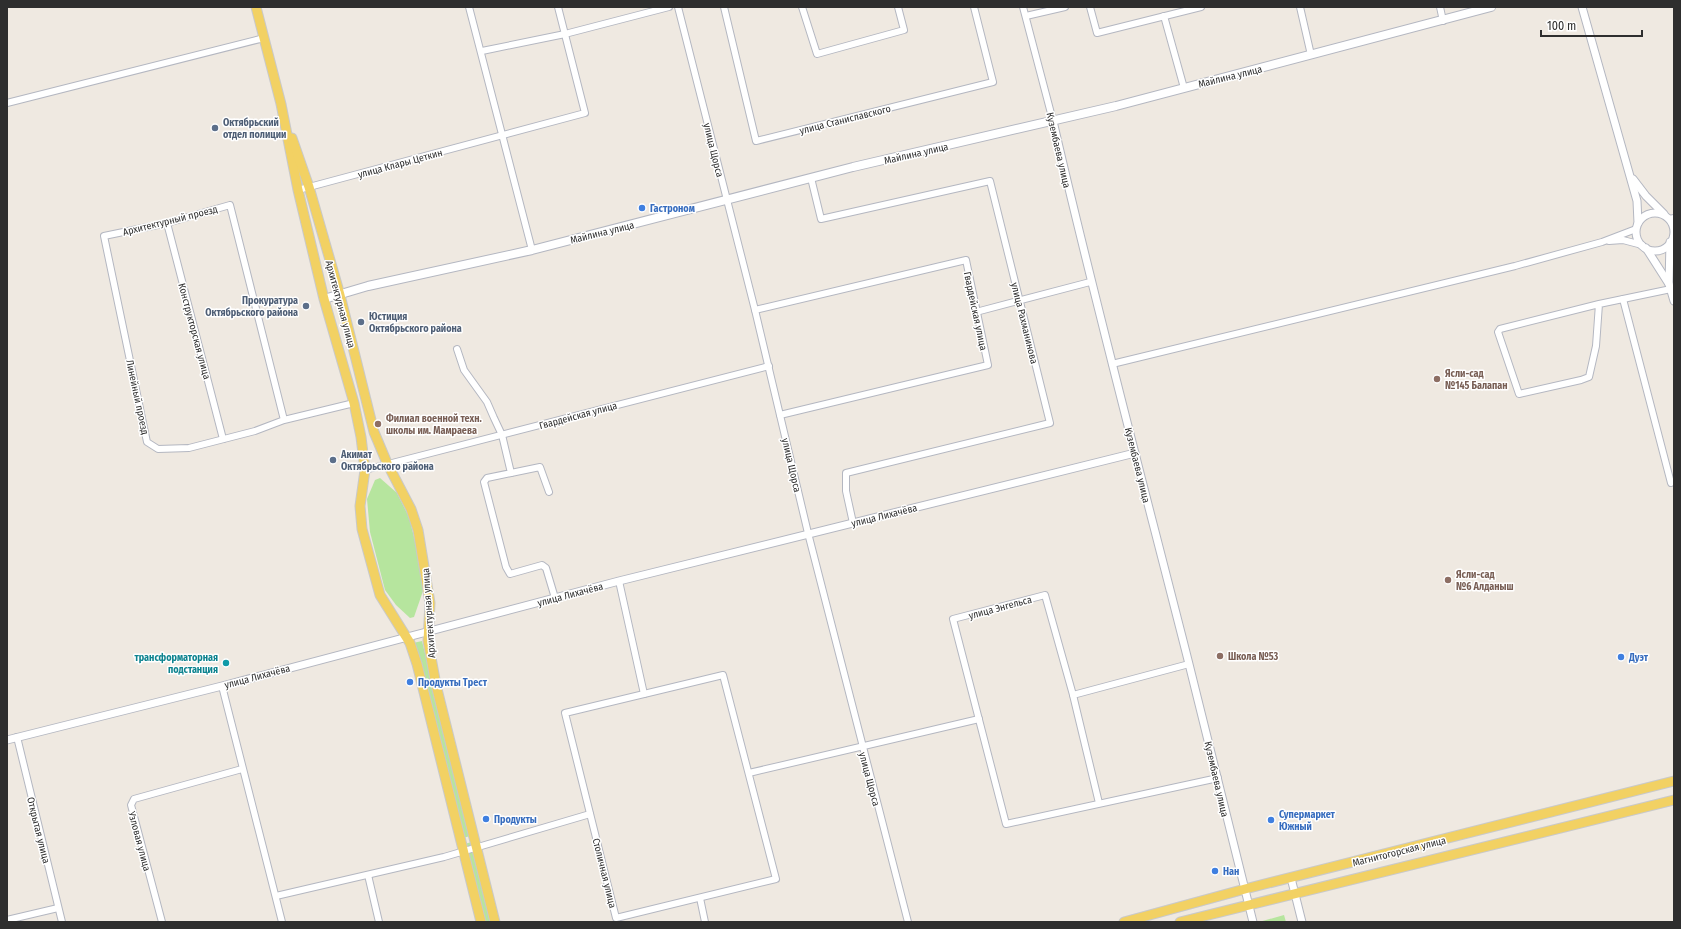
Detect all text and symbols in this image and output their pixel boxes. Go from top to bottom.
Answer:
scale bar [1541,12,1642,38]
text: 100 m [1547,19,1576,33]
street label: Майлина улица [1197,63,1264,91]
street label: улица Станиславского [798,103,892,137]
street label: Кузембаева улица [1043,111,1073,189]
place label: Октябрьский отдел полиции [223,117,286,141]
street label: улица Щорса [701,122,726,179]
marker: Октябрьский отдел полиции [210,123,220,133]
street label: Майлина улица [883,141,950,167]
street label: улица Клары Цеткин [357,147,444,181]
street label: Архитектурный проезд [122,203,219,239]
marker: Гастроном [637,203,647,213]
place label: Гастроном [650,203,695,215]
street label: Майлина улица [569,219,636,247]
street label: Архитектурная улица [323,259,358,349]
street label: Гвардейская улица [961,271,989,352]
street label: улица Рахманинова [1008,281,1040,365]
street label: Конструкторская улица [175,282,213,381]
place label: Прокуратура Октябрьского района [205,295,298,319]
marker: Прокуратура Октябрьского района [301,301,311,311]
place label: Юстиция Октябрьского района [369,311,462,335]
marker: Юстиция Октябрьского района [356,317,366,327]
street label: Линейный проезд [123,359,151,436]
place label: Ясли-сад №145 Балапан [1445,368,1508,392]
marker: Ясли-сад №145 Балапан [1432,374,1442,384]
street label: Гвардейская улица [538,400,619,432]
place label: Филиал военной техн. школы им. Мамраева [386,413,483,437]
marker: Филиал военной техн. школы им. Мамраева [373,419,383,429]
street label: Кузембаева улица [1122,426,1152,504]
street label: улица Щорса [779,437,803,494]
place label: Акимат Октябрьского района [340,449,434,473]
marker: Акимат Октябрьского района [328,455,338,465]
street label: улица Лихачёва [850,502,919,530]
street label: Архитектурная улица [420,567,438,658]
place label: Ясли-сад №6 Алданыш [1456,569,1514,593]
marker: Ясли-сад №6 Алданыш [1443,575,1453,585]
street label: улица Лихачёва [536,580,604,609]
street label: улица Энгельса [967,594,1033,622]
marker: Школа №53 [1215,651,1225,661]
place label: Школа №53 [1228,651,1279,663]
place label: трансформаторная подстанция [134,652,218,676]
marker: Дуэт [1616,652,1626,662]
place label: Дуэт [1628,652,1649,664]
marker: трансформаторная подстанция [221,658,231,668]
street label: улица Лихачёва [223,662,291,691]
marker: Продукты Трест [405,677,415,687]
place label: Продукты Трест [418,677,488,689]
street label: Кузембаева улица [1201,740,1231,818]
street label: улица Щорса [856,751,882,808]
street label: Открытая улица [24,796,52,865]
street label: Узловая улица [125,809,153,873]
place label: Супермаркет Южный [1279,809,1336,833]
marker: Продукты [481,814,491,824]
place label: Продукты [494,814,537,826]
marker: Супермаркет Южный [1266,815,1276,825]
street label: Магнитогорская улица [1351,835,1447,869]
street label: Столичная улица [590,837,619,910]
marker: Нан [1210,866,1220,876]
place label: Нан [1223,866,1239,878]

